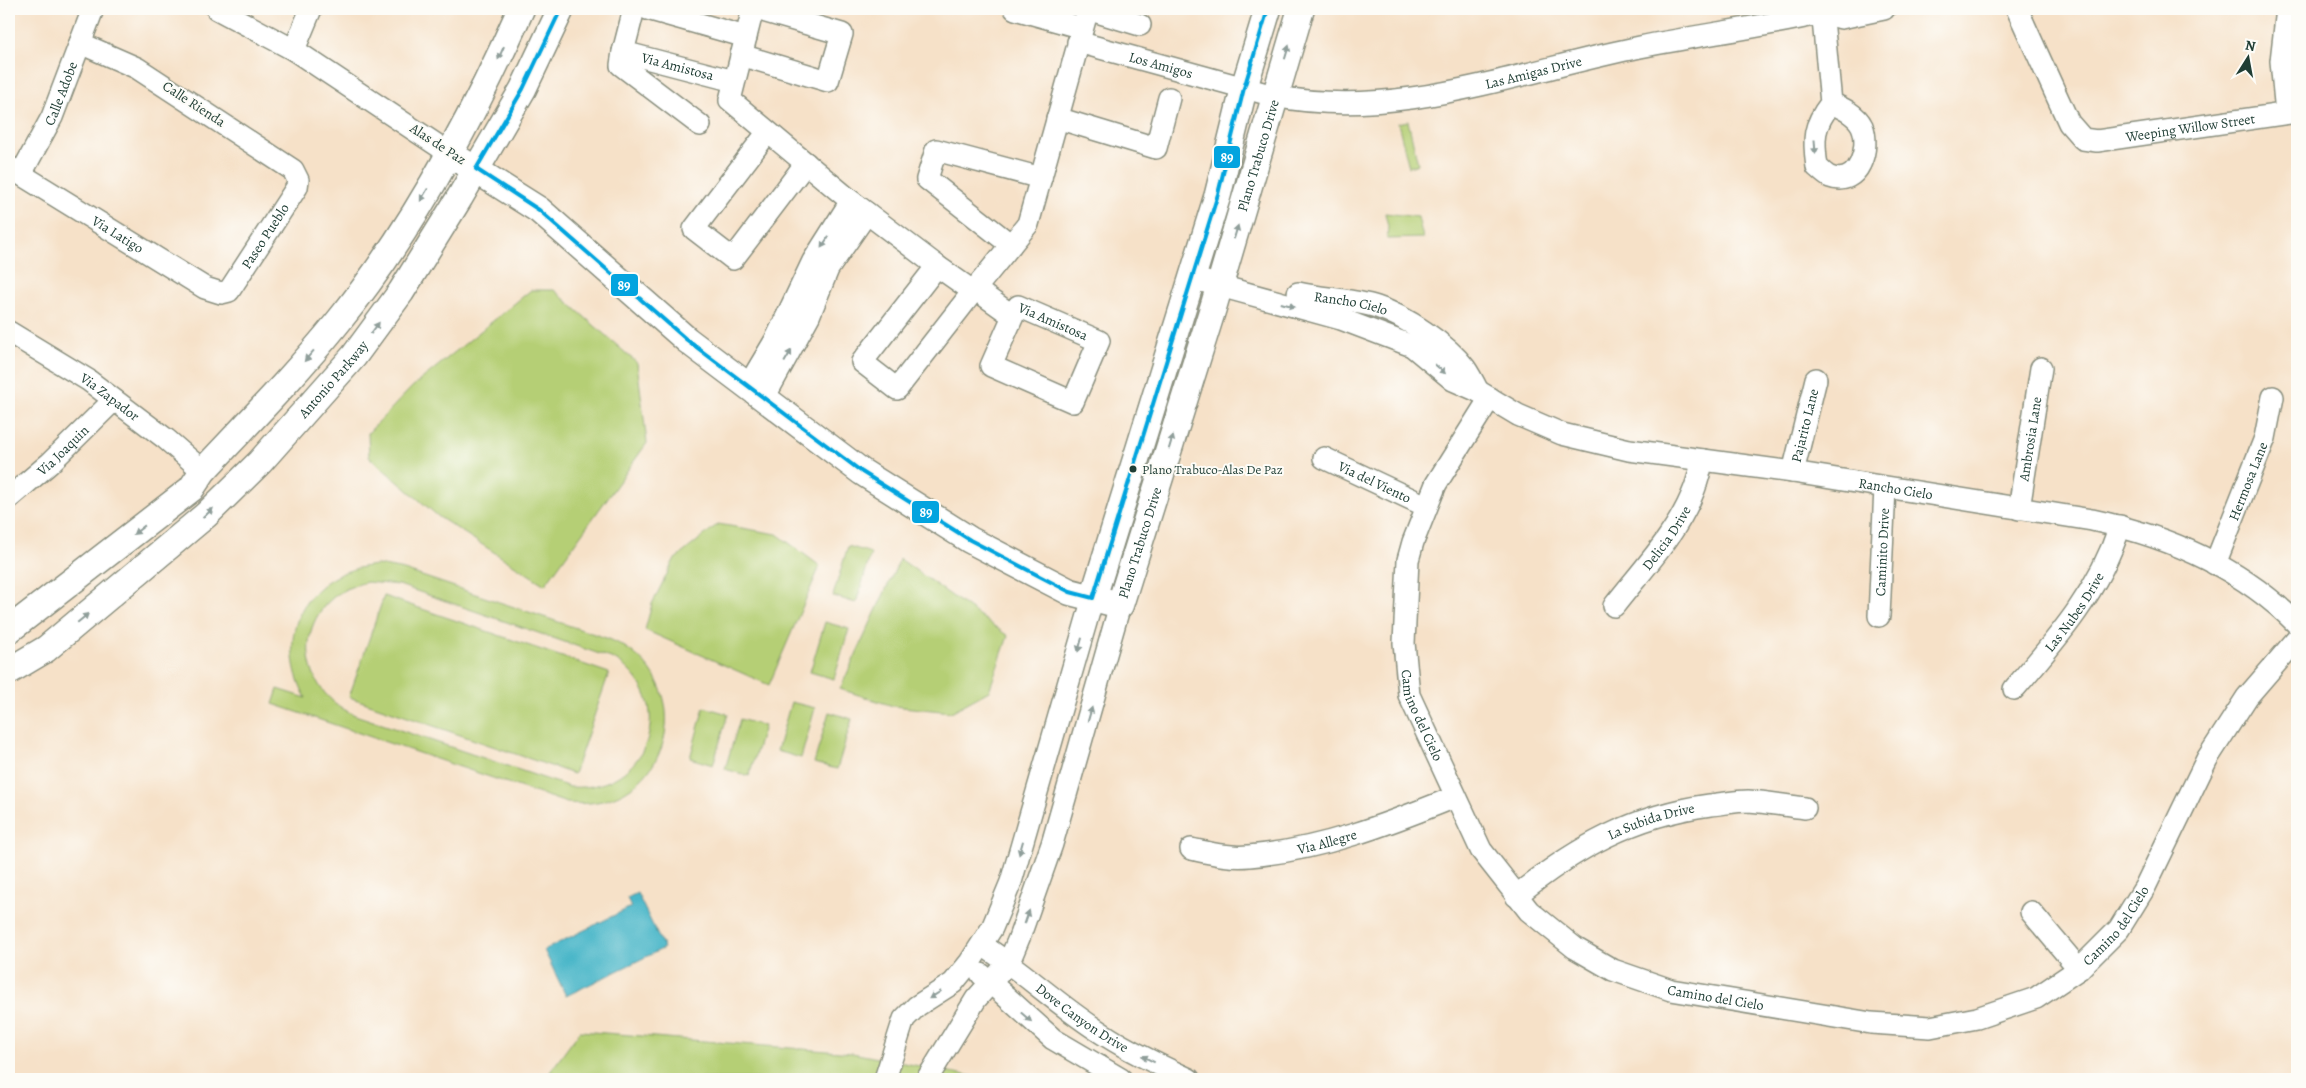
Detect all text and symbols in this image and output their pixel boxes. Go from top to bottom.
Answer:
north arrow [2224,32,2274,82]
text: N [2244,35,2257,56]
one-way arrow [1284,45,1292,60]
one-way arrow [496,46,504,60]
street label: Via Amistosa [639,47,717,85]
street label: Los Amigos [1127,47,1195,83]
street label: Las Amigas Drive [1483,51,1584,93]
street label: Calle Adobe [40,59,82,129]
street label: Calle Rienda [159,77,230,132]
street label: Plano Trabuco Drive [1232,97,1283,214]
street label: Weeping Willow Street [2123,109,2257,146]
street label: Alas de Paz [405,118,470,169]
one-way arrow [1812,139,1820,155]
line badge: 89 [1213,145,1241,169]
text: 89 [1220,148,1234,167]
one-way arrow [419,189,428,202]
street label: Paseo Pueblo [237,200,293,273]
street label: Via Latigo [88,211,147,257]
one-way arrow [1232,224,1240,239]
one-way arrow [820,235,830,248]
line badge: 89 [610,273,639,297]
text: 89 [617,276,631,295]
street label: Rancho Cielo [1313,287,1391,320]
street label: Via Amistosa [1014,297,1091,345]
one-way arrow [1281,302,1296,310]
one-way arrow [370,321,380,335]
street label: Antonio Parkway [293,336,372,423]
one-way arrow [304,349,315,362]
one-way arrow [784,349,793,363]
one-way arrow [1434,363,1446,375]
street label: Via Zapador [76,368,144,426]
street label: Pajarito Lane [1786,387,1823,464]
street label: Ambrosia Lane [2014,395,2046,484]
street label: Via Joaquin [32,420,93,480]
one-way arrow [1167,434,1175,449]
street label: Hermosa Lane [2224,439,2272,523]
street label: Via del Viento [1334,456,1414,507]
place label: Plano Trabuco-Alas De Paz [1142,461,1283,478]
marker: Plano Trabuco-Alas De Paz [1128,464,1138,474]
street label: Rancho Cielo [1857,473,1934,504]
street label: Plano Trabuco Drive [1113,485,1166,601]
line badge: 89 [911,500,940,524]
street label: Delicia Drive [1637,502,1695,574]
text: 89 [919,503,933,522]
one-way arrow [201,507,213,519]
street label: Caminito Drive [1870,507,1894,597]
one-way arrow [132,525,145,535]
street label: Las Nubes Drive [2040,569,2108,656]
one-way arrow [76,612,89,623]
one-way arrow [1075,638,1083,653]
street label: Camino del Cielo [1397,668,1448,764]
one-way arrow [1087,706,1095,721]
street label: La Subida Drive [1604,798,1696,844]
street label: Via Allegre [1295,825,1359,859]
one-way arrow [1017,840,1025,855]
street label: Camino del Cielo [2078,882,2153,970]
one-way arrow [1024,909,1031,924]
street label: Dove Canyon Drive [1032,979,1132,1057]
street label: Camino del Cielo [1666,980,1765,1015]
one-way arrow [928,990,941,999]
one-way arrow [1020,1011,1032,1023]
one-way arrow [1140,1055,1155,1063]

